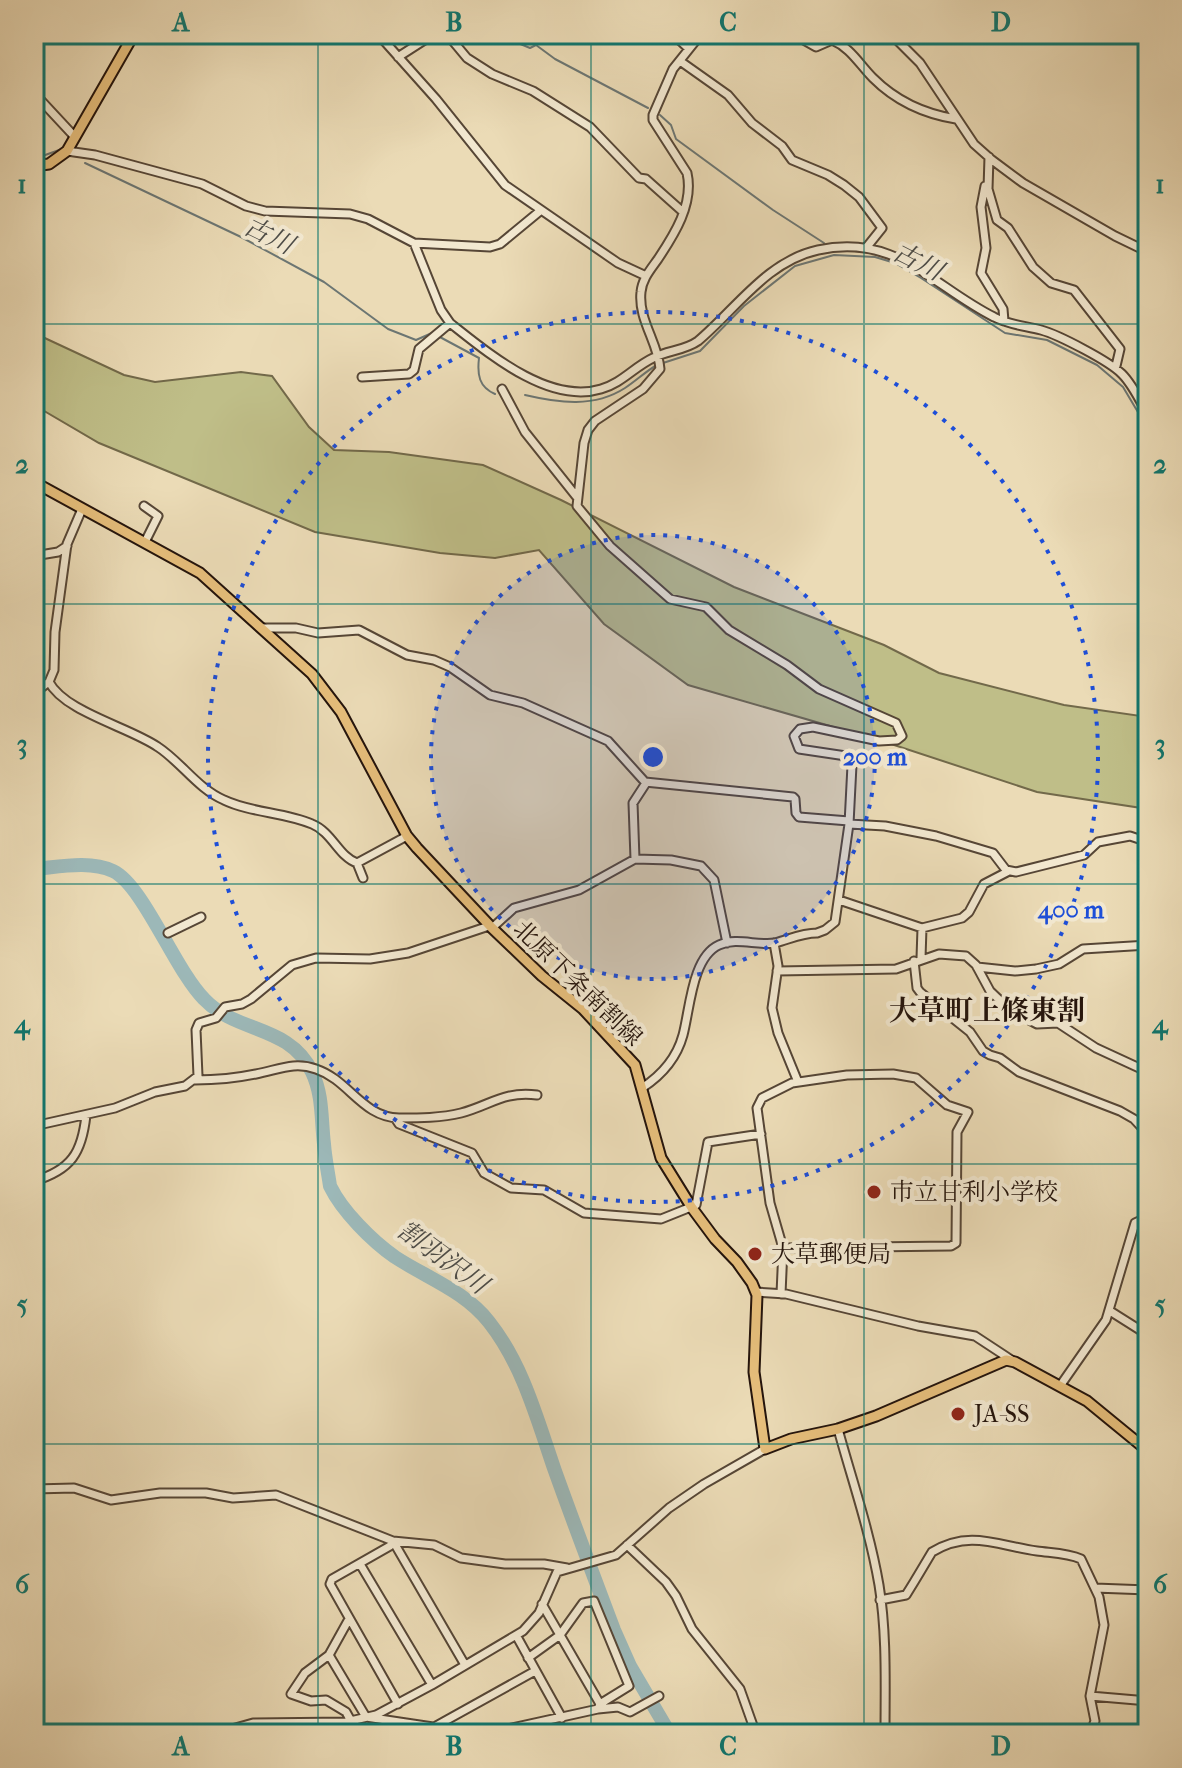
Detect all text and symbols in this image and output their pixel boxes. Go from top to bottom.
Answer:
text: A [171,7,191,38]
text: B [446,7,463,38]
text: C [719,7,737,38]
text: D [991,7,1011,38]
text: 1 [17,169,27,200]
text: 1 [1155,169,1165,200]
water label: 古川 [239,210,302,262]
water label: 古川 [888,236,951,288]
text: 2 [15,449,29,480]
text: 2 [1153,449,1167,480]
text: 3 [17,729,27,760]
text: 3 [1155,729,1165,760]
centre of rings [639,743,667,771]
text: 200 m [843,743,908,771]
text: 400 m [1037,896,1105,925]
street label: 北原下条南割線 [508,915,648,1051]
district label: 大草町上條東割 [889,994,1085,1027]
text: 4 [13,1009,31,1041]
text: 4 [1151,1009,1169,1041]
place label: 市立甘利小学校 [890,1178,1058,1206]
marker: 市立甘利小学校 [865,1183,883,1201]
water label: 割羽沢川 [392,1214,496,1302]
place label: 大草郵便局 [771,1240,891,1268]
marker: 大草郵便局 [746,1245,764,1263]
text: 5 [16,1289,28,1320]
text: 5 [1154,1289,1166,1320]
place label: JA-SS [972,1400,1029,1428]
marker: JA-SS [949,1405,967,1423]
text: 6 [15,1569,30,1600]
text: 6 [1153,1569,1168,1600]
text: A [171,1731,191,1762]
text: B [446,1731,463,1762]
text: C [719,1731,737,1762]
text: D [991,1731,1011,1762]

